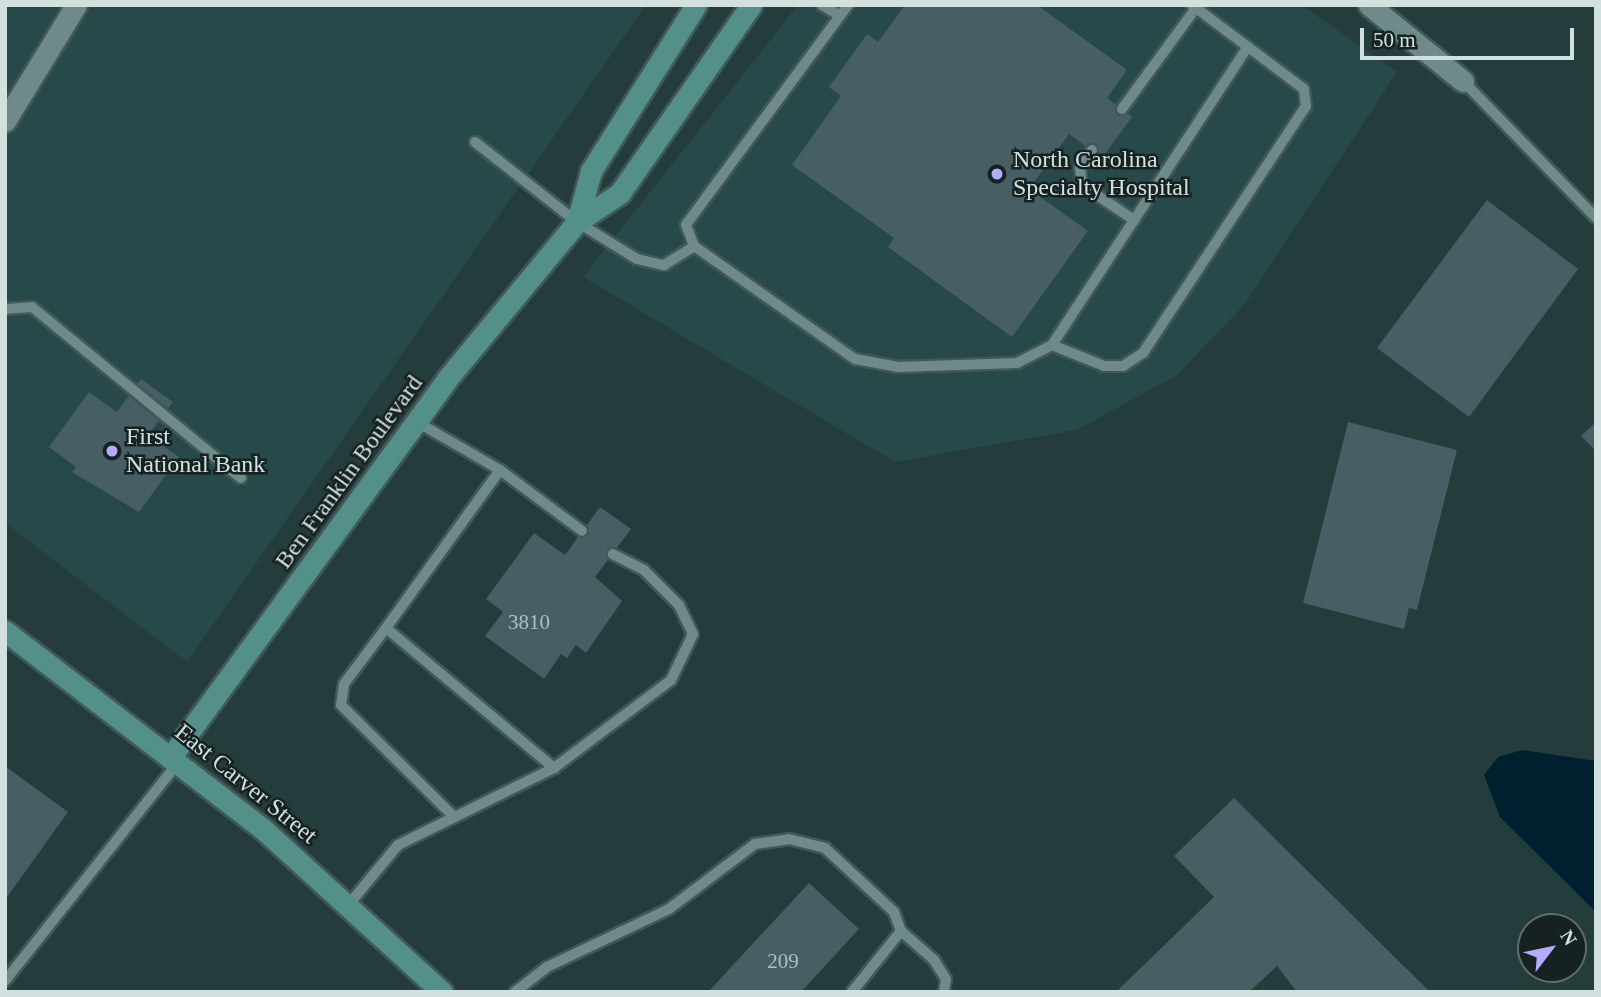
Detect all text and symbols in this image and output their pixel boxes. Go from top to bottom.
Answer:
scale bar [1363,14,1576,58]
text: 50 m [1373,28,1416,52]
place label: North Carolina Specialty Hospital [1013,146,1190,202]
marker: North Carolina Specialty Hospital [987,164,1007,184]
street label: Ben Franklin Boulevard [269,370,429,574]
place label: First National Bank [126,423,265,479]
marker: First National Bank [104,443,120,459]
house number: 3810 [508,609,550,635]
street label: East Carver Street [169,718,323,850]
north arrow [1517,913,1587,983]
text: N [1556,926,1581,949]
house number: 209 [767,948,799,974]

